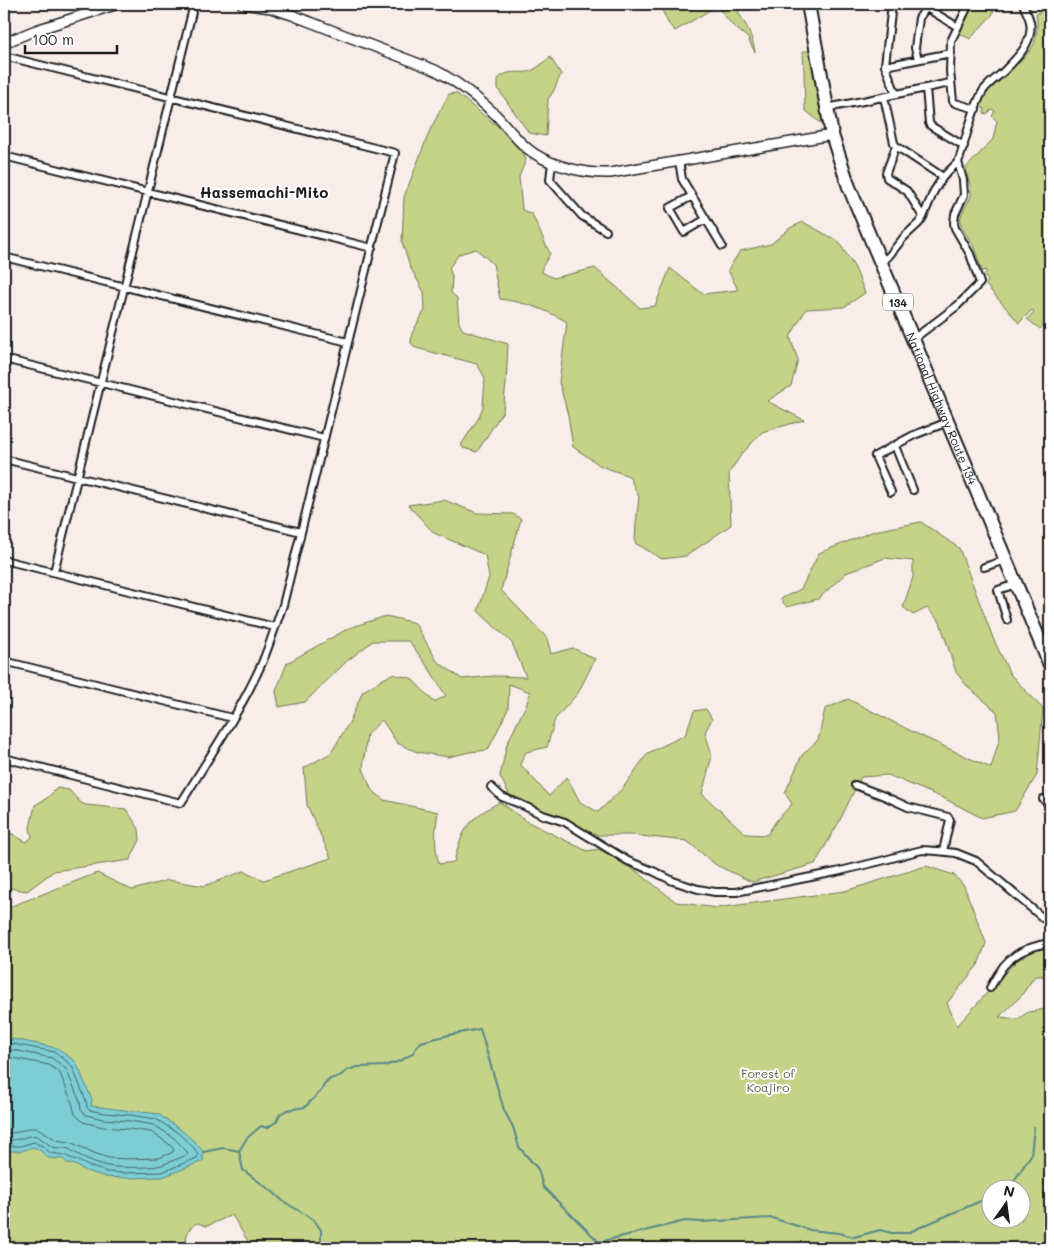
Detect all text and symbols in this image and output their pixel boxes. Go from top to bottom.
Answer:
scale bar [25,22,118,54]
text: 100 m [32,29,74,49]
district label: Hassemachi-Mito [200,182,328,202]
road number: 134 [883,294,913,310]
street label: National Highway Route 134 [903,330,981,487]
park label: Forest of Koajiro [741,1065,795,1095]
north arrow [982,1180,1032,1230]
text: N [1002,1180,1017,1201]

